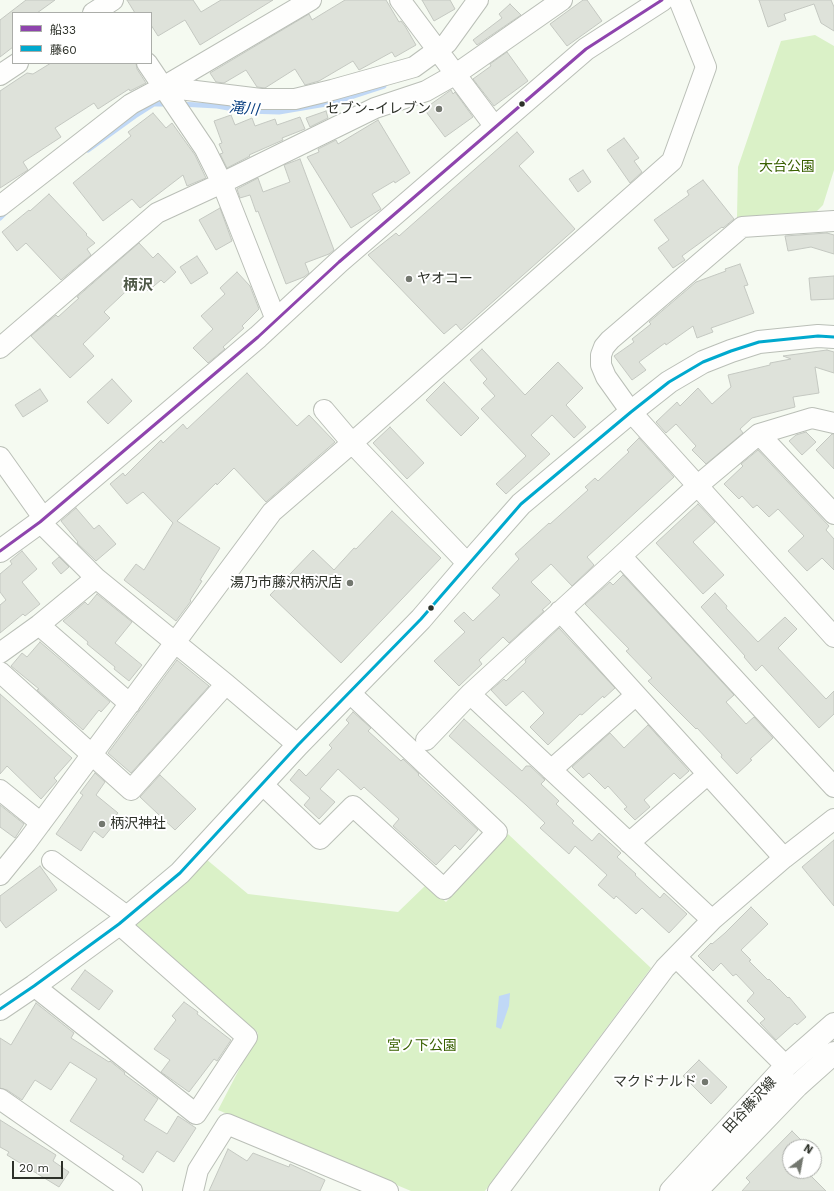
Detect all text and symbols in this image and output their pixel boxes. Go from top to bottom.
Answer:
legend [12,12,152,64]
text: 船33 [50,23,76,37]
text: 藤60 [50,43,77,57]
water label: 滝川 [228,98,260,120]
unlabelled marker [517,99,527,109]
place label: セブン-イレブン [326,101,431,117]
marker: セブン-イレブン [434,104,444,114]
park label: 大台公園 [759,159,815,175]
place label: ヤオコー [417,271,473,287]
marker: ヤオコー [404,274,414,284]
district label: 柄沢 [123,277,153,295]
place label: 湯乃市藤沢柄沢店 [230,575,342,591]
marker: 湯乃市藤沢柄沢店 [345,578,355,588]
unlabelled marker [426,603,436,613]
place label: 柄沢神社 [110,816,166,832]
marker: 柄沢神社 [97,819,107,829]
park label: 宮ノ下公園 [387,1038,457,1054]
place label: マクドナルド [613,1074,697,1090]
street label: 田谷藤沢線 [720,1074,780,1136]
marker: マクドナルド [700,1077,710,1087]
north arrow [782,1139,822,1179]
text: N [801,1142,815,1157]
scale bar [14,1153,65,1179]
text: 20 m [19,1161,49,1175]

